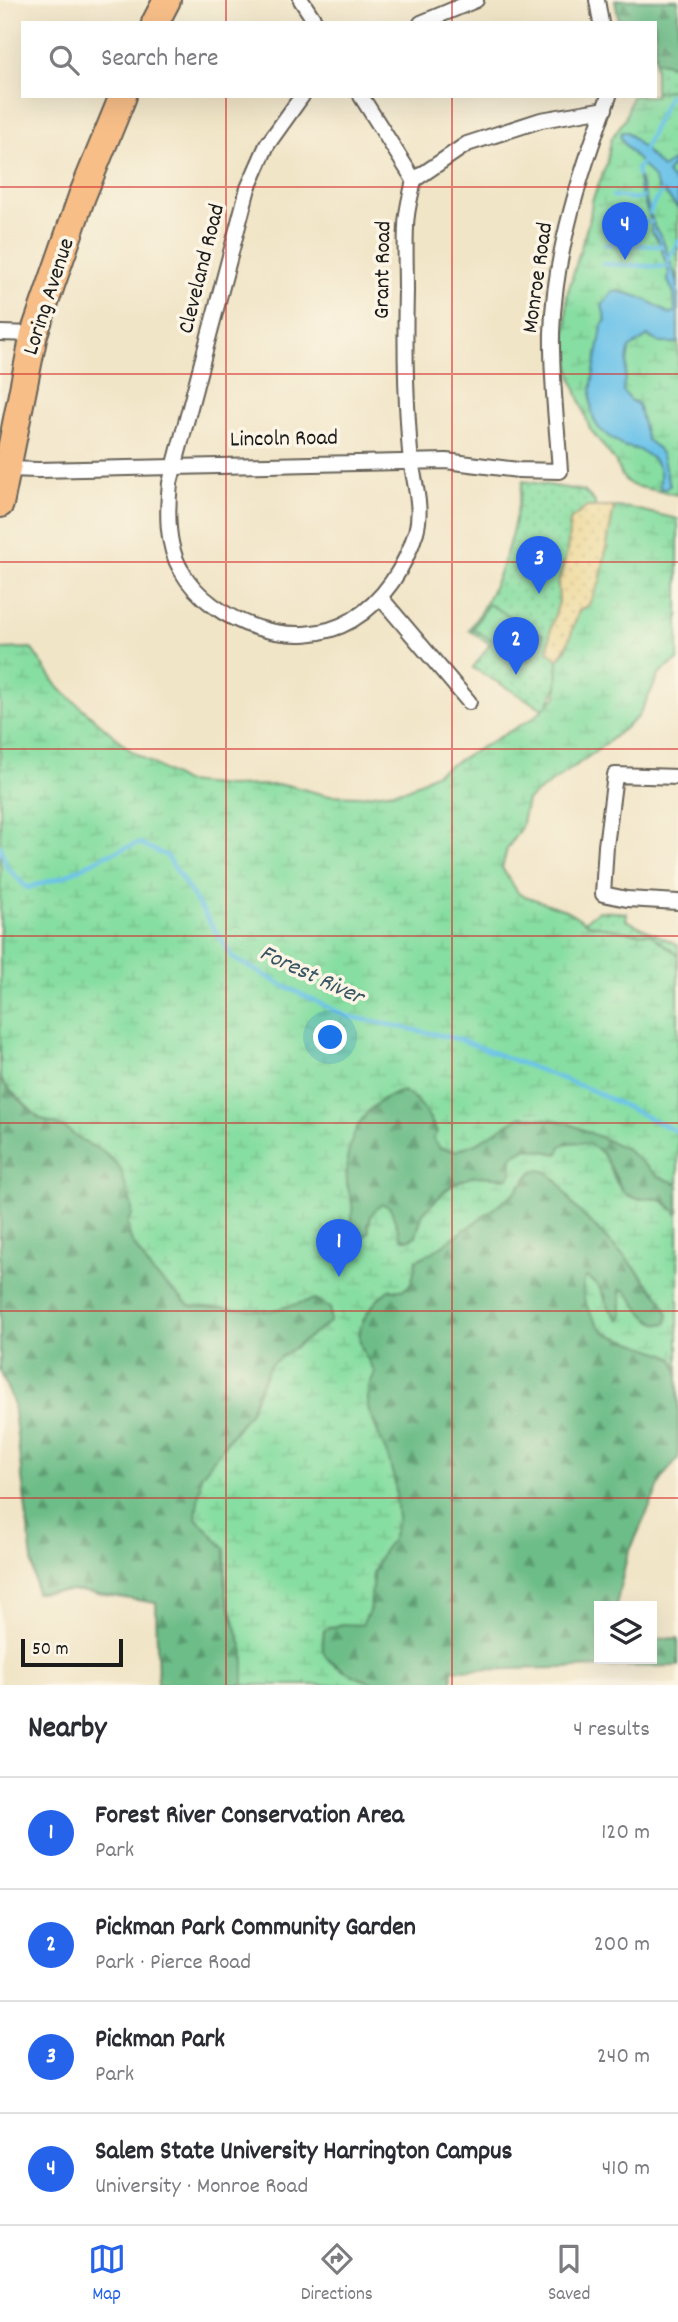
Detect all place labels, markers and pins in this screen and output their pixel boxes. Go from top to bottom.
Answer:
pin: 4 [602,202,648,260]
pin: 3 [516,536,562,594]
pin: 2 [493,617,539,675]
pin: 1 [316,1219,362,1277]

